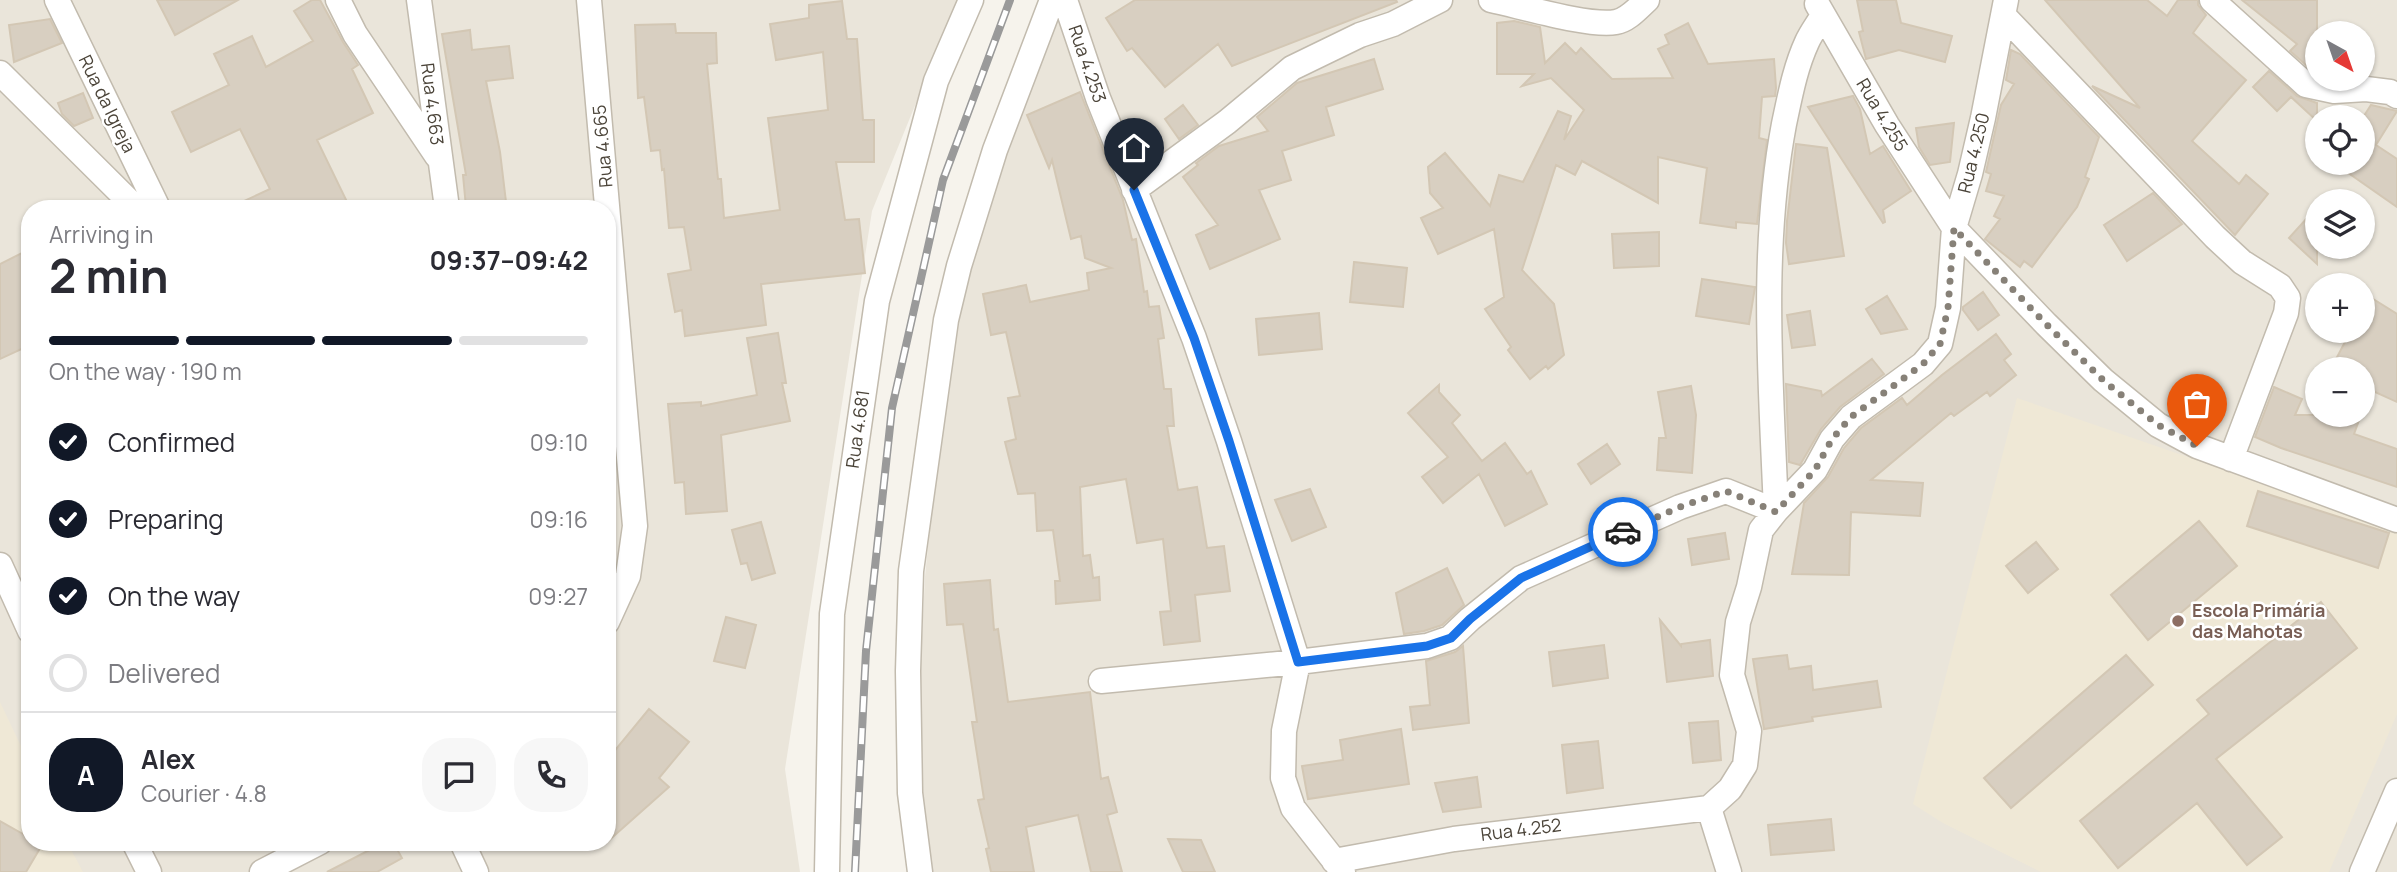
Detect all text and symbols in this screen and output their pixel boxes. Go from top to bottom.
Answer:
street label: Rua 4.253 [1063,21,1112,106]
north arrow [2305,21,2375,91]
map controls [2305,21,2375,427]
street label: Rua da Igreja [74,51,142,157]
street label: Rua 4.663 [416,61,450,146]
street label: Rua 4.255 [1852,73,1914,156]
street label: Rua 4.665 [586,104,618,189]
button: locate [2305,105,2375,175]
street label: Rua 4.250 [1951,110,1995,195]
pin [1104,118,1164,190]
icon: home [1115,129,1153,167]
button: layers [2305,189,2375,259]
text: Arriving in [49,218,154,250]
text: 09:37–09:42 [429,242,588,278]
text: 2 min [49,244,169,307]
button: + [2305,273,2375,343]
text: On the way · 190 m [49,355,242,387]
button: − [2305,357,2375,427]
pin [2167,374,2227,446]
icon: bag [2178,385,2216,423]
street label: Rua 4.681 [840,388,874,470]
icon: check [49,423,87,461]
text: Confirmed [108,424,235,460]
text: 09:10 [530,426,588,458]
courier [1588,497,1658,567]
icon: check [49,500,87,538]
text: Preparing [108,501,224,537]
text: 09:16 [530,503,588,535]
icon: car [1604,513,1642,551]
icon: check [49,577,87,615]
text: On the way [108,578,240,614]
text: 09:27 [528,580,588,612]
place label: Escola Primária das Mahotas [2192,598,2325,643]
marker: Escola Primária das Mahotas [2170,613,2186,629]
text: Delivered [108,655,220,691]
button: chat [422,738,496,812]
button: phone [514,738,588,812]
text: Alex [141,741,195,777]
text: A [77,757,95,793]
text: Courier · 4.8 [141,777,267,809]
street label: Rua 4.252 [1479,812,1562,846]

